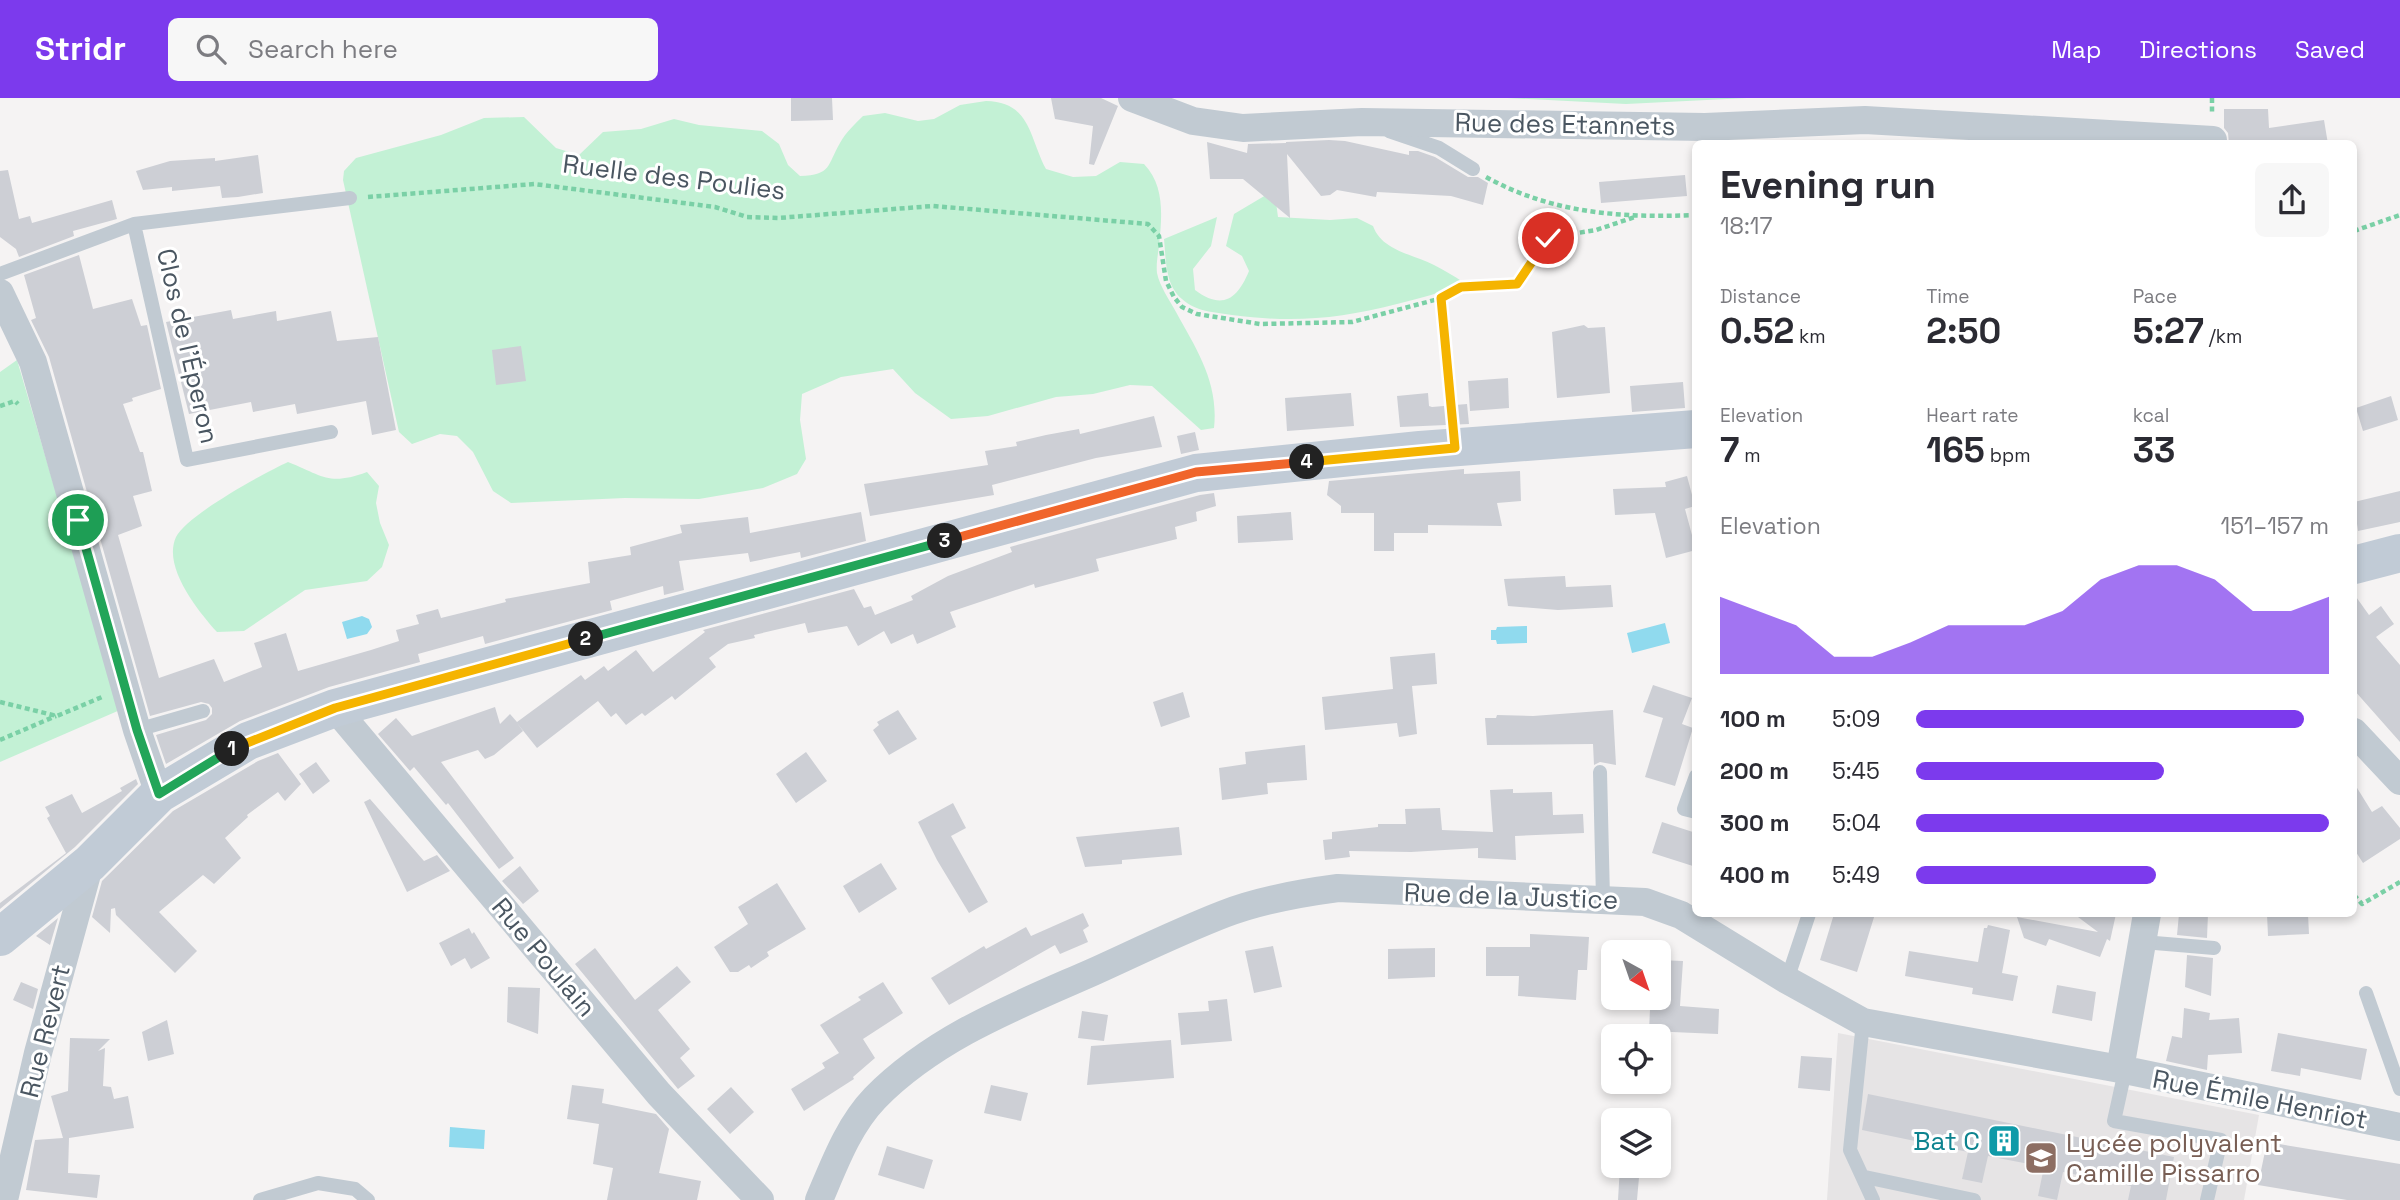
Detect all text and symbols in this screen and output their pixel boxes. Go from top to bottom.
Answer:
search box [168,18,658,81]
text: Stridr [35,28,126,70]
icon: search [192,30,230,68]
text: Search here [248,32,398,66]
text: Map [2051,34,2101,65]
text: Directions [2139,34,2257,65]
text: Saved [2295,34,2365,65]
street label: Rue des Etannets [1454,105,1676,143]
street label: Ruelle des Poulies [561,146,787,208]
text: Evening run [1720,161,1936,209]
button: share [2255,163,2329,237]
pin [1518,208,1578,268]
text: 18:17 [1720,211,1772,241]
icon: check [1529,219,1567,257]
street label: Clos de l'Éperon [149,245,227,447]
text: Distance [1720,284,1801,309]
text: Time [1926,284,1970,309]
text: Pace [2133,284,2177,309]
text: 0.52 [1720,309,1794,353]
text: 2:50 [1926,309,2001,353]
text: 5:27 [2133,309,2204,353]
text: km [1794,324,1826,349]
text: /km [2204,324,2242,349]
text: Elevation [1720,403,1803,428]
text: Heart rate [1926,403,2019,428]
text: kcal [2133,403,2169,428]
text: 7 [1720,428,1739,472]
text: 165 [1926,428,1985,472]
text: 33 [2133,428,2175,472]
text: m [1739,443,1761,468]
text: bpm [1985,443,2030,468]
pin: 4 [1290,444,1324,480]
text: 4 [1300,449,1313,474]
pin [48,490,108,550]
icon: arrive [59,501,97,539]
text: Elevation [1720,511,1821,541]
text: 151–157 m [2221,511,2329,541]
pin: 3 [928,524,962,558]
text: 3 [939,528,950,553]
pin: 2 [568,622,604,656]
text: 2 [580,626,591,651]
text: 100 m [1720,704,1786,734]
text: 5:09 [1832,704,1880,734]
pin: 1 [215,732,250,766]
text: 1 [227,736,236,761]
text: 200 m [1720,756,1789,786]
text: 5:45 [1832,756,1880,786]
text: 300 m [1720,808,1789,838]
text: 5:04 [1832,808,1881,838]
text: 400 m [1720,860,1790,890]
text: 5:49 [1832,860,1880,890]
street label: Rue de la Justice [1403,875,1619,917]
street label: Rue Poulain [484,890,604,1024]
north arrow [1601,940,1671,1010]
map controls [1601,940,1671,1178]
street label: Rue Revert [12,961,78,1101]
button: locate [1601,1024,1671,1094]
street label: Rue Émile Henriot [2150,1061,2370,1137]
button: layers [1601,1108,1671,1178]
building icon: Bat C [1985,1122,2023,1160]
place label: Bat C [1913,1124,1980,1158]
place label: Lycée polyvalent Camille Pissarro [2066,1126,2282,1190]
school or university icon: Lycée polyvalent Camille Pissarro [2022,1139,2060,1177]

